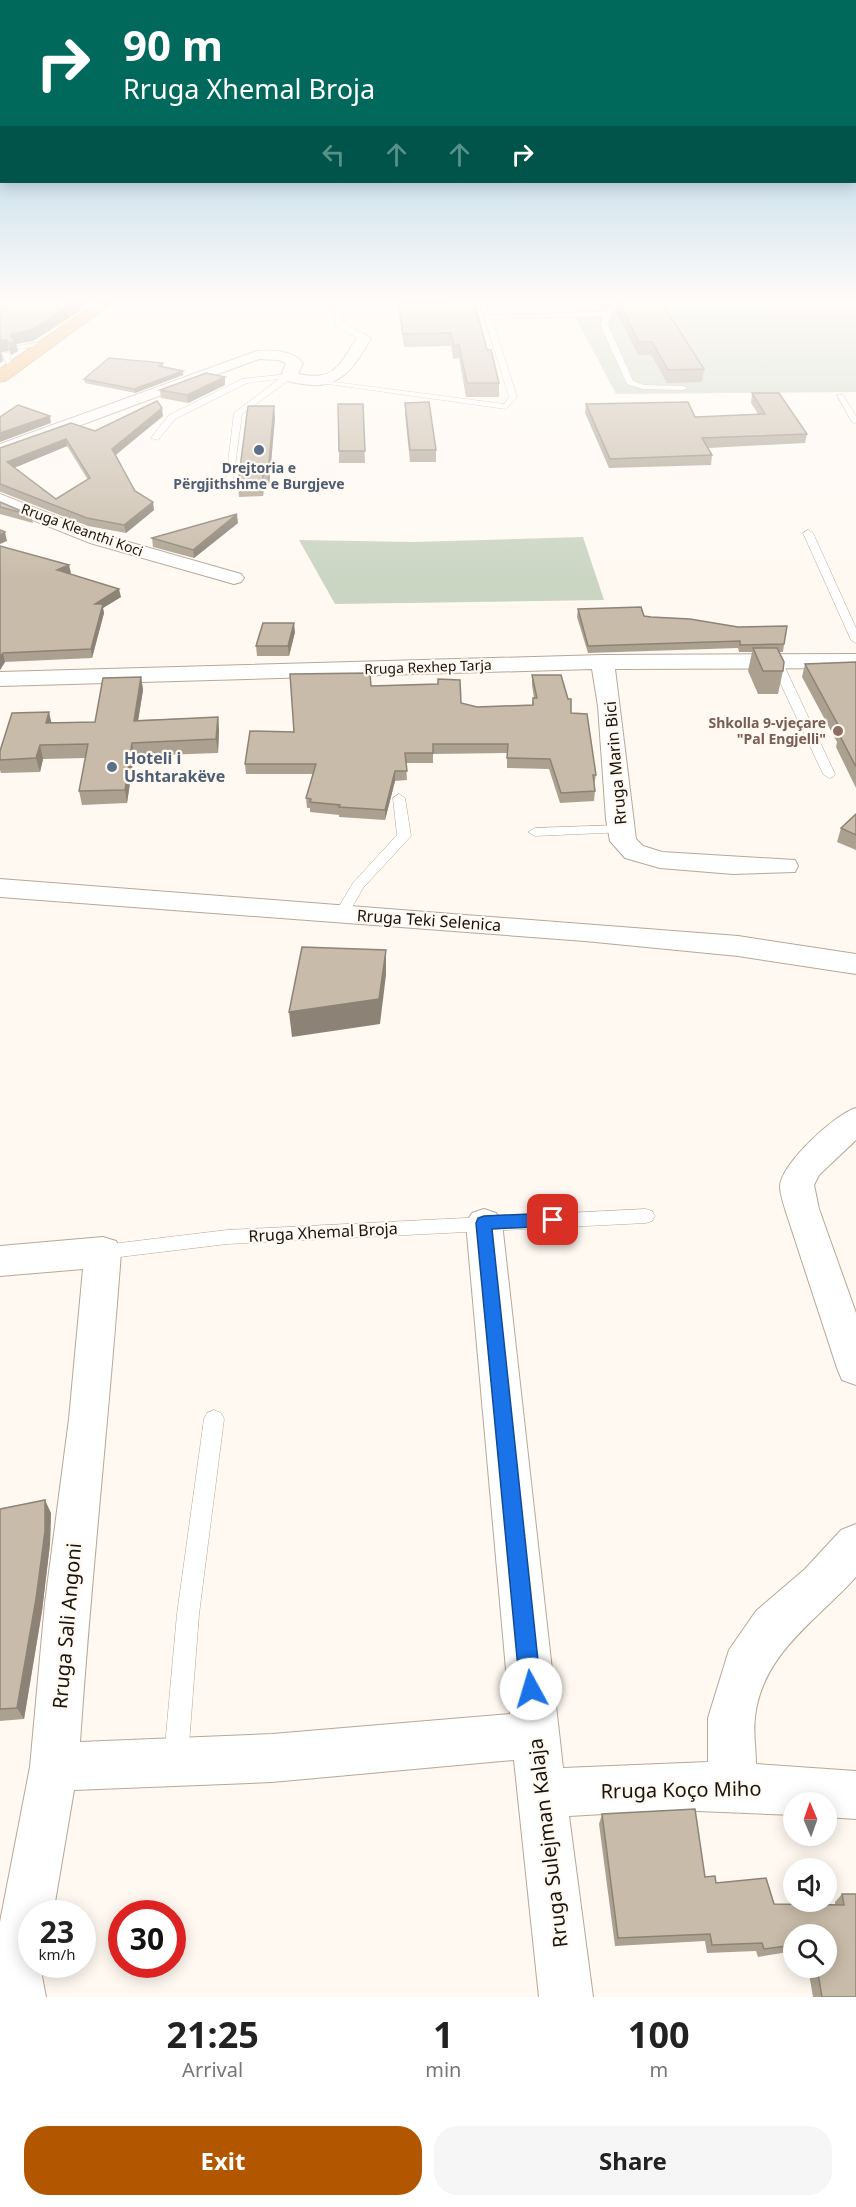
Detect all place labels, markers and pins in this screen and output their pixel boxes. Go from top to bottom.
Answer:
marker: Drejtoria e Përgjithshme e Burgjeve [252,443,266,457]
place label: Drejtoria e Përgjithshme e Burgjeve [173,458,345,493]
place label: Shkolla 9-vjeçare "Pal Engjelli" [708,713,826,748]
marker: Shkolla 9-vjeçare "Pal Engjelli" [831,724,845,738]
place label: Hoteli i Ushtarakëve [124,747,225,787]
marker: Hoteli i Ushtarakëve [105,760,119,774]
pin [527,1194,578,1245]

